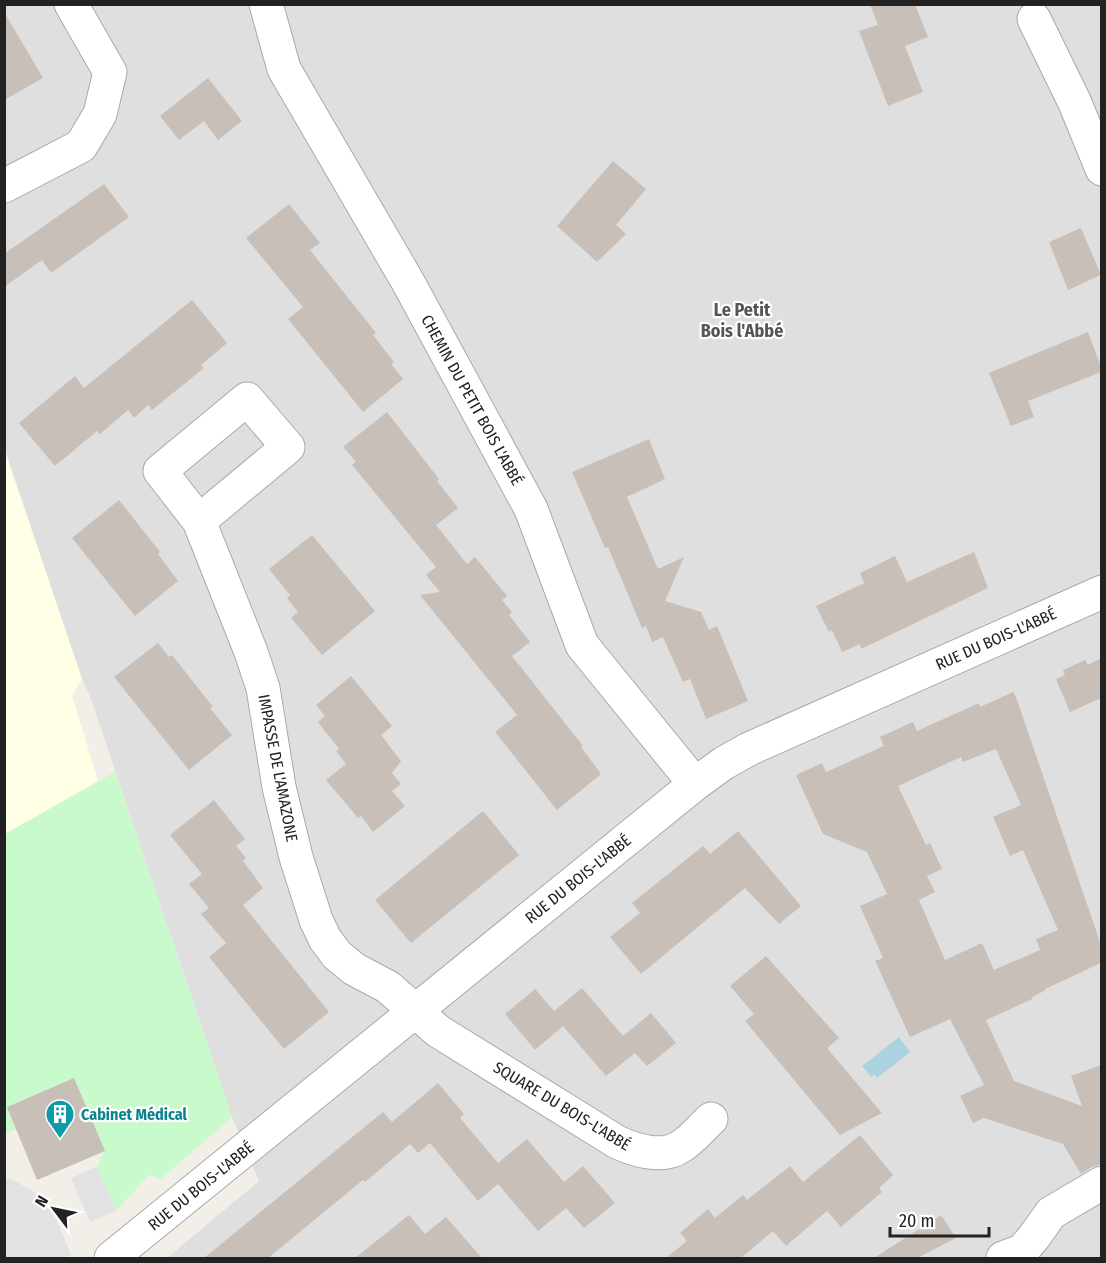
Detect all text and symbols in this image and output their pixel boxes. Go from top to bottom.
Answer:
district label: Le Petit Bois l'Abbé [701,299,783,342]
street label: CHEMIN DU PETIT BOIS L'ABBÉ [417,312,527,488]
street label: RUE DU BOIS-L'ABBÉ [933,604,1059,674]
street label: IMPASSE DE L'AMAZONE [254,693,302,843]
street label: RUE DU BOIS-L'ABBÉ [521,831,635,927]
street label: SQUARE DU BOIS-L'ABBÉ [490,1058,634,1154]
building icon: Cabinet Médical [44,1098,76,1140]
place label: Cabinet Médical [81,1105,188,1124]
street label: RUE DU BOIS-L'ABBÉ [144,1138,258,1234]
north arrow [24,1179,84,1239]
text: N [31,1192,52,1210]
scale bar [890,1200,989,1238]
text: 20 m [899,1210,934,1232]

